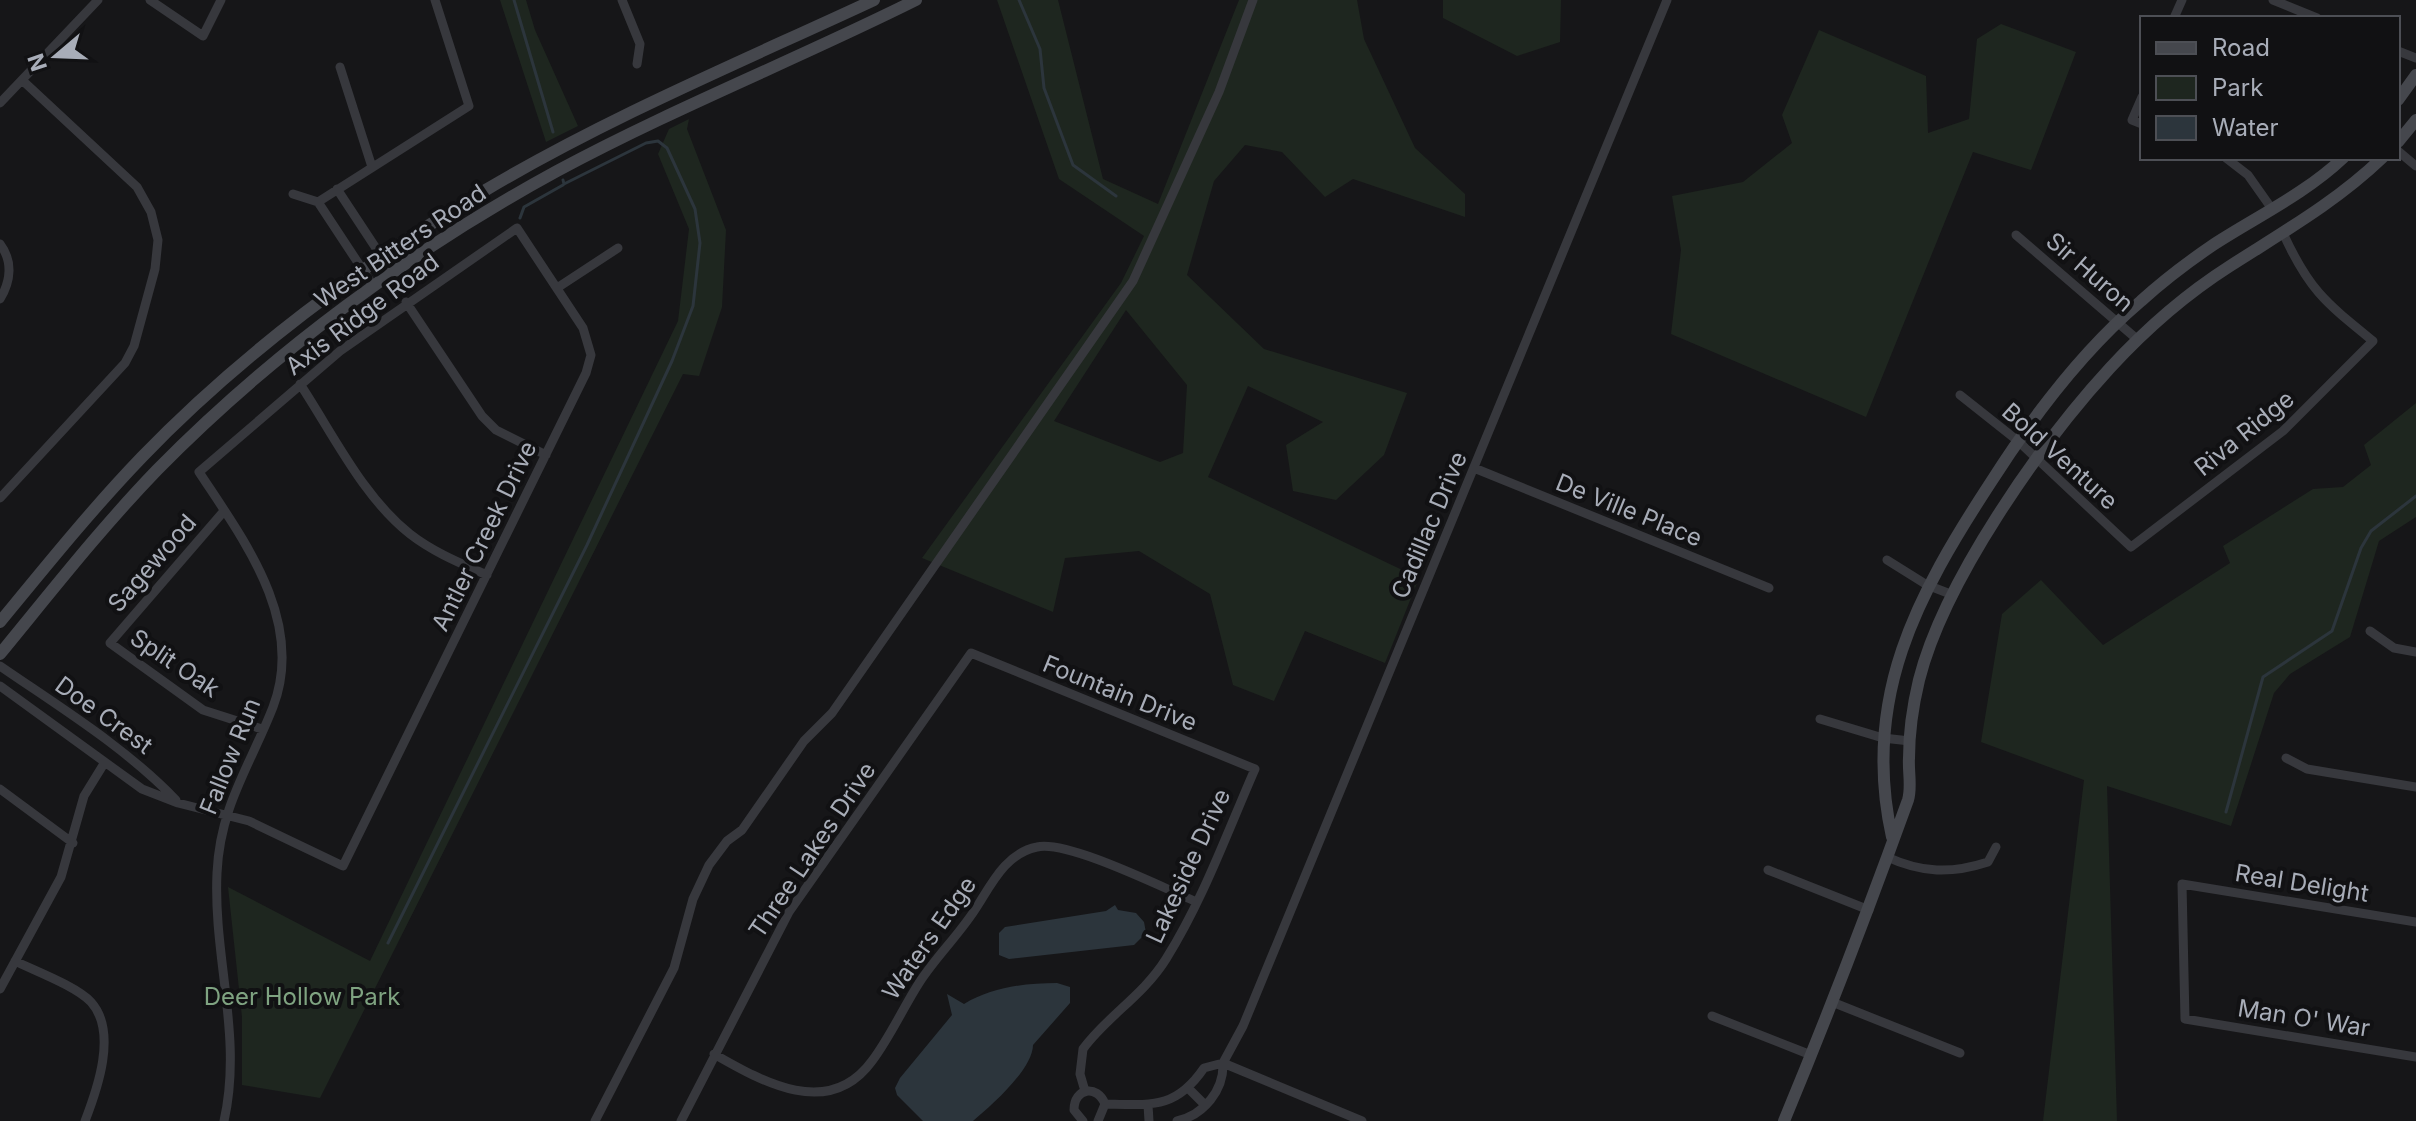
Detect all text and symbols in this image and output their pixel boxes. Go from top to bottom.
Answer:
north arrow [16,16,96,96]
legend [2140,16,2400,160]
text: Road [2212,33,2270,62]
text: N [22,50,52,75]
text: Park [2212,73,2263,102]
text: Water [2212,113,2279,142]
street label: West Bitters Road [309,178,491,314]
street label: Sir Huron [2040,226,2140,318]
street label: Axis Ridge Road [280,247,444,381]
street label: Riva Ridge [2188,384,2300,482]
street label: Bold Venture [1996,397,2124,515]
street label: Antler Creek Drive [425,436,543,636]
street label: Cadillac Drive [1385,447,1473,603]
street label: De Ville Place [1552,468,1706,552]
street label: Sagewood [102,508,202,618]
street label: Split Oak [125,623,225,703]
street label: Fountain Drive [1039,649,1201,737]
street label: Doe Crest [50,670,158,760]
street label: Fallow Run [194,694,266,818]
street label: Three Lakes Drive [742,757,882,943]
street label: Lakeside Drive [1140,784,1236,948]
street label: Real Delight [2233,858,2371,908]
street label: Waters Edge [876,871,982,1005]
park label: Deer Hollow Park [204,982,400,1011]
street label: Man O' War [2236,993,2372,1043]

